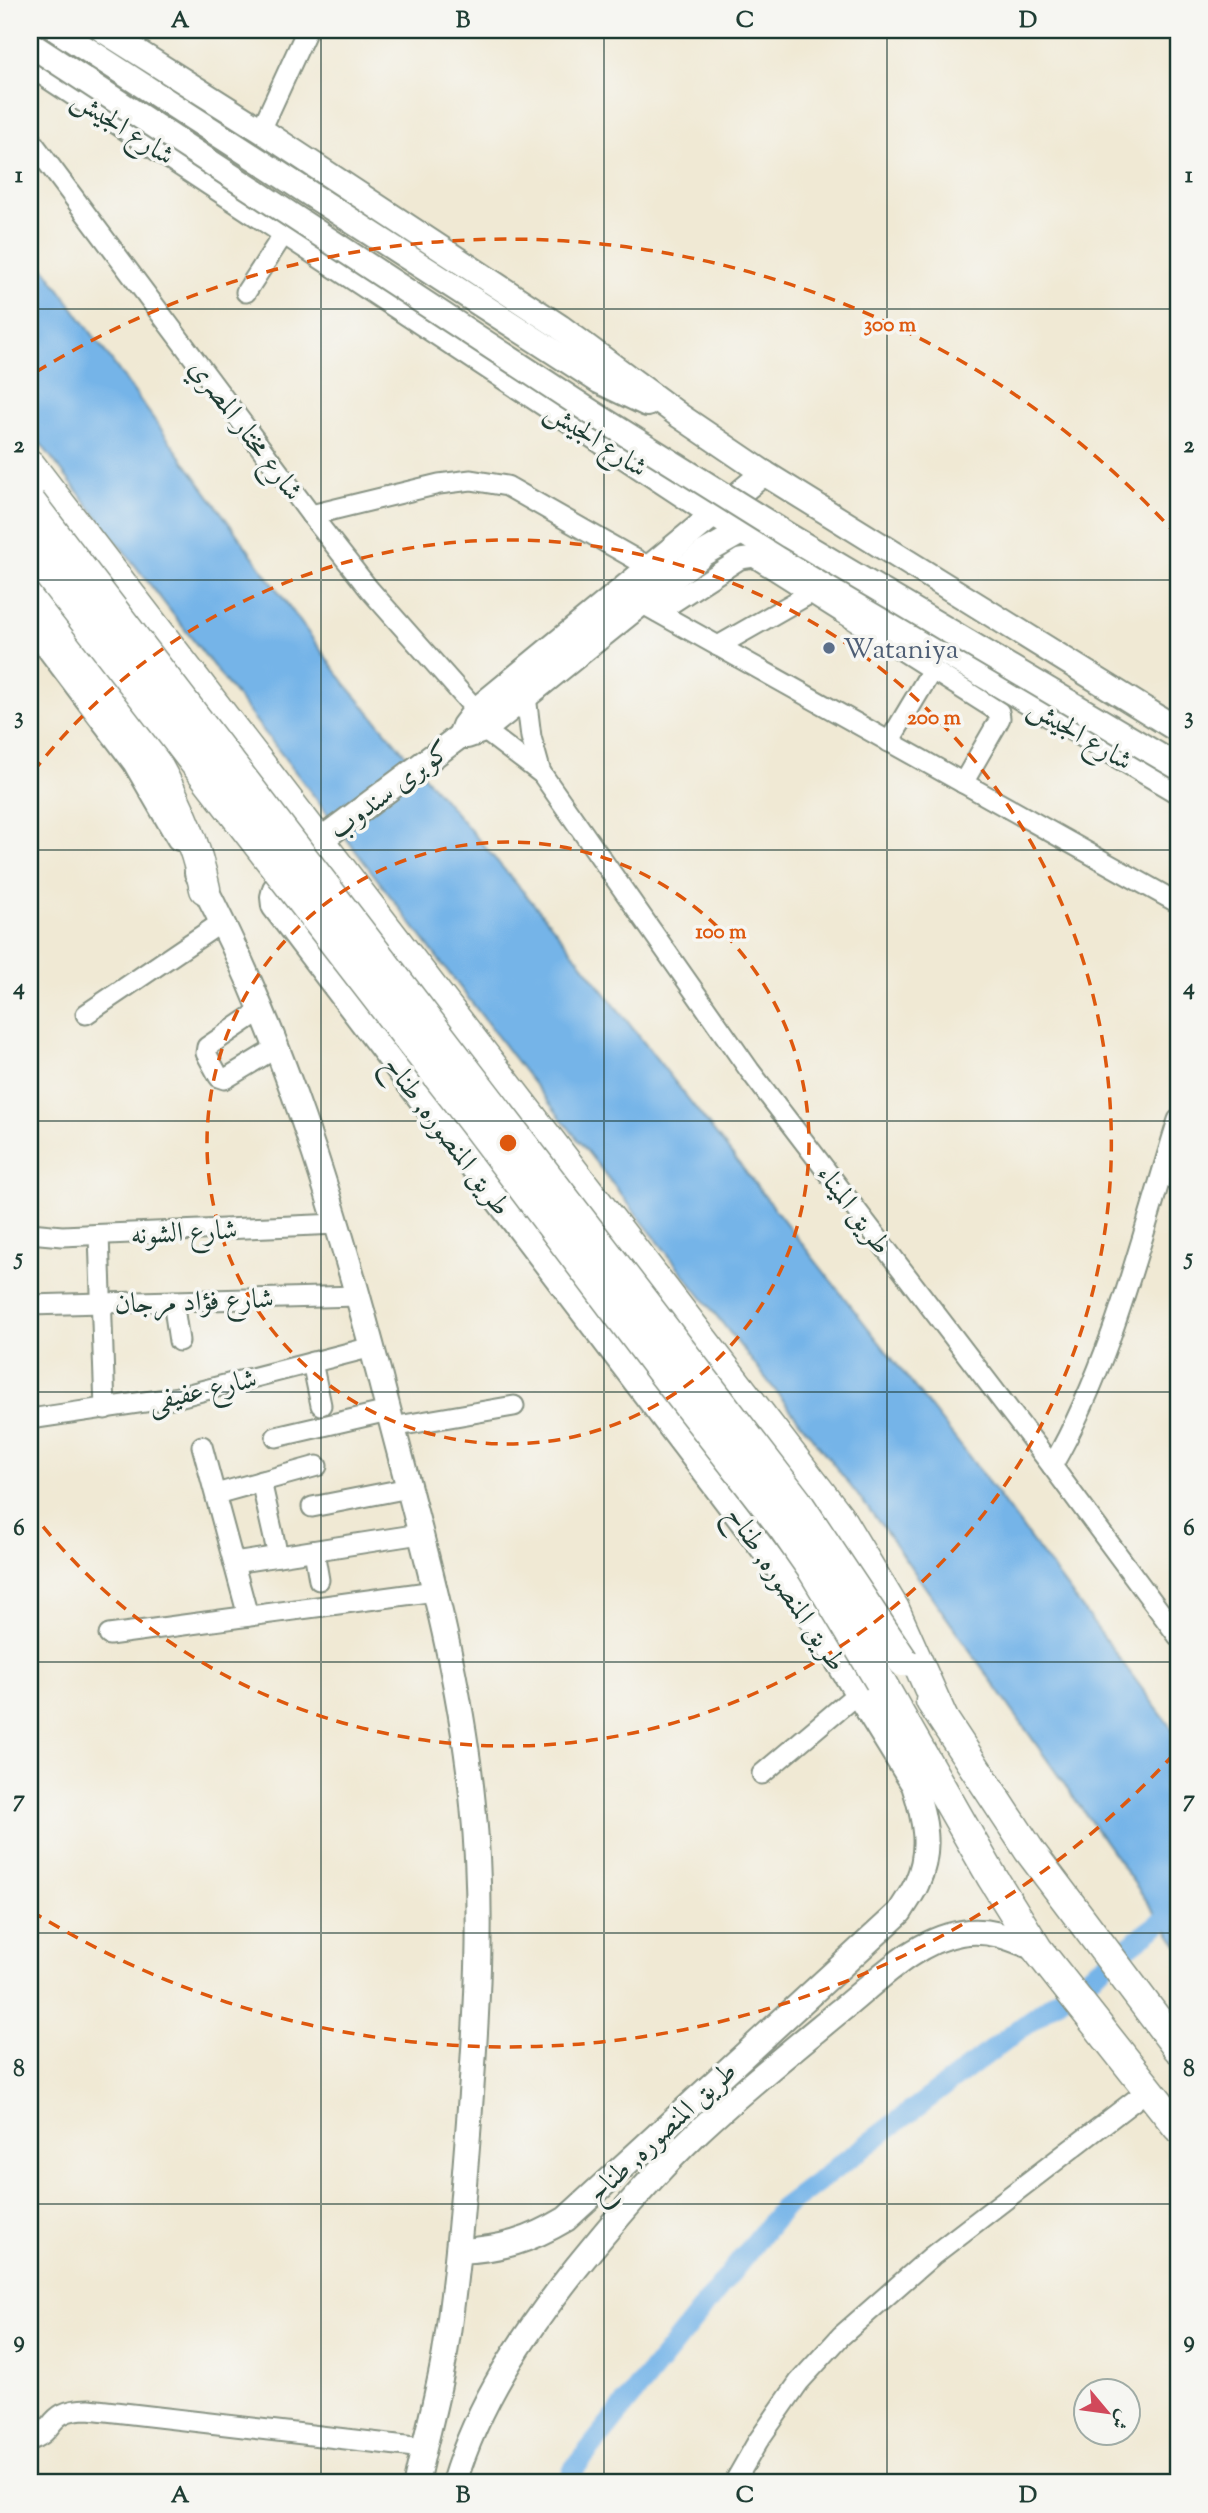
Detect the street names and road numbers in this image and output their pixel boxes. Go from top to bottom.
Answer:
street label: شارع الجيش [63,80,182,178]
street label: شارع مختار المصري [177,351,311,511]
street label: شارع الجيش [536,392,655,490]
street label: شارع الجيش [1019,689,1139,783]
street label: كوبرى سندوب [321,732,460,851]
street label: طريق المنصوره, طناح [369,1048,519,1227]
street label: طريق الميناء [805,1157,900,1264]
street label: شارع الشونه [130,1211,239,1258]
street label: شارع فؤاد مرجان [114,1280,275,1327]
street label: شارع عفيفى [144,1360,261,1425]
street label: طريق المنصوره, طناح [712,1499,855,1682]
street label: طريق المنصوره, طناح [579,2053,749,2215]

